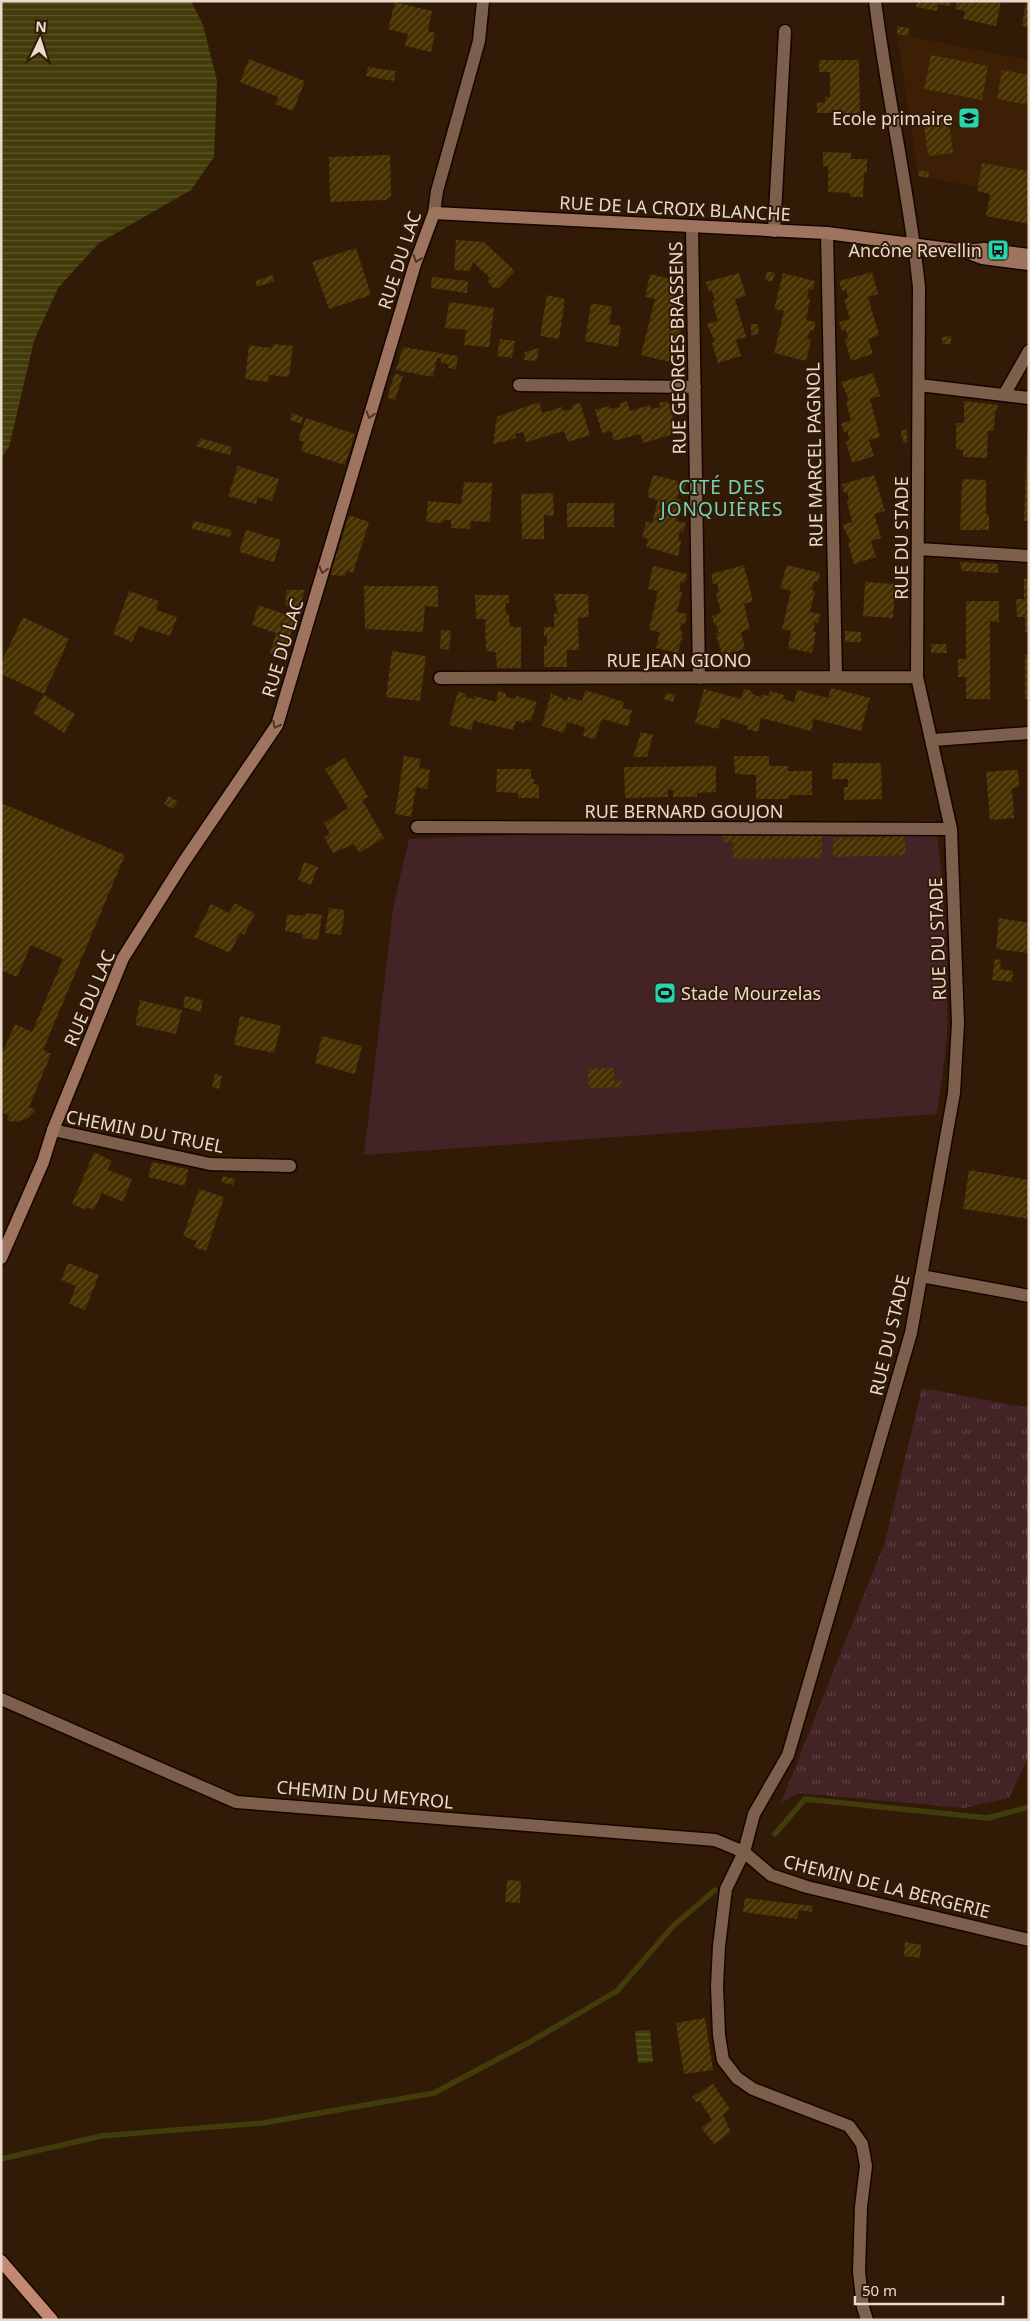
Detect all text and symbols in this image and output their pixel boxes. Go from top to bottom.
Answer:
north arrow [15,15,65,65]
text: N [35,17,47,36]
place label: Ecole primaire [832,106,953,130]
school or university icon: Ecole primaire [957,106,981,130]
street label: RUE DE LA CROIX BLANCHE [559,190,791,226]
street label: RUE DU LAC [372,208,426,312]
place label: Ancône Revellin [849,238,982,262]
bus stop icon: Ancône Revellin [986,238,1010,262]
street label: RUE GEORGES BRASSENS [663,241,691,455]
one-way arrow [413,254,423,263]
street label: RUE MARCEL PAGNOL [800,362,828,548]
one-way arrow [365,410,375,418]
district label: CITÉ DES JONQUIÈRES [658,474,784,522]
street label: RUE DU STADE [889,476,913,600]
one-way arrow [319,566,329,574]
street label: RUE DU LAC [256,596,308,700]
street label: RUE JEAN GIONO [607,648,751,672]
one-way arrow [272,720,282,729]
street label: RUE BERNARD GOUJON [584,799,784,823]
street label: RUE DU STADE [923,877,951,1001]
street label: RUE DU LAC [58,946,120,1050]
sports icon: Stade Mourzelas [653,981,677,1005]
place label: Stade Mourzelas [681,981,821,1005]
street label: CHEMIN DU TRUEL [64,1104,226,1158]
street label: RUE DU STADE [863,1272,915,1398]
street label: CHEMIN DU MEYROL [275,1774,455,1814]
street label: CHEMIN DE LA BERGERIE [781,1849,993,1923]
scale bar [855,2274,1002,2306]
text: 50 m [862,2280,897,2300]

